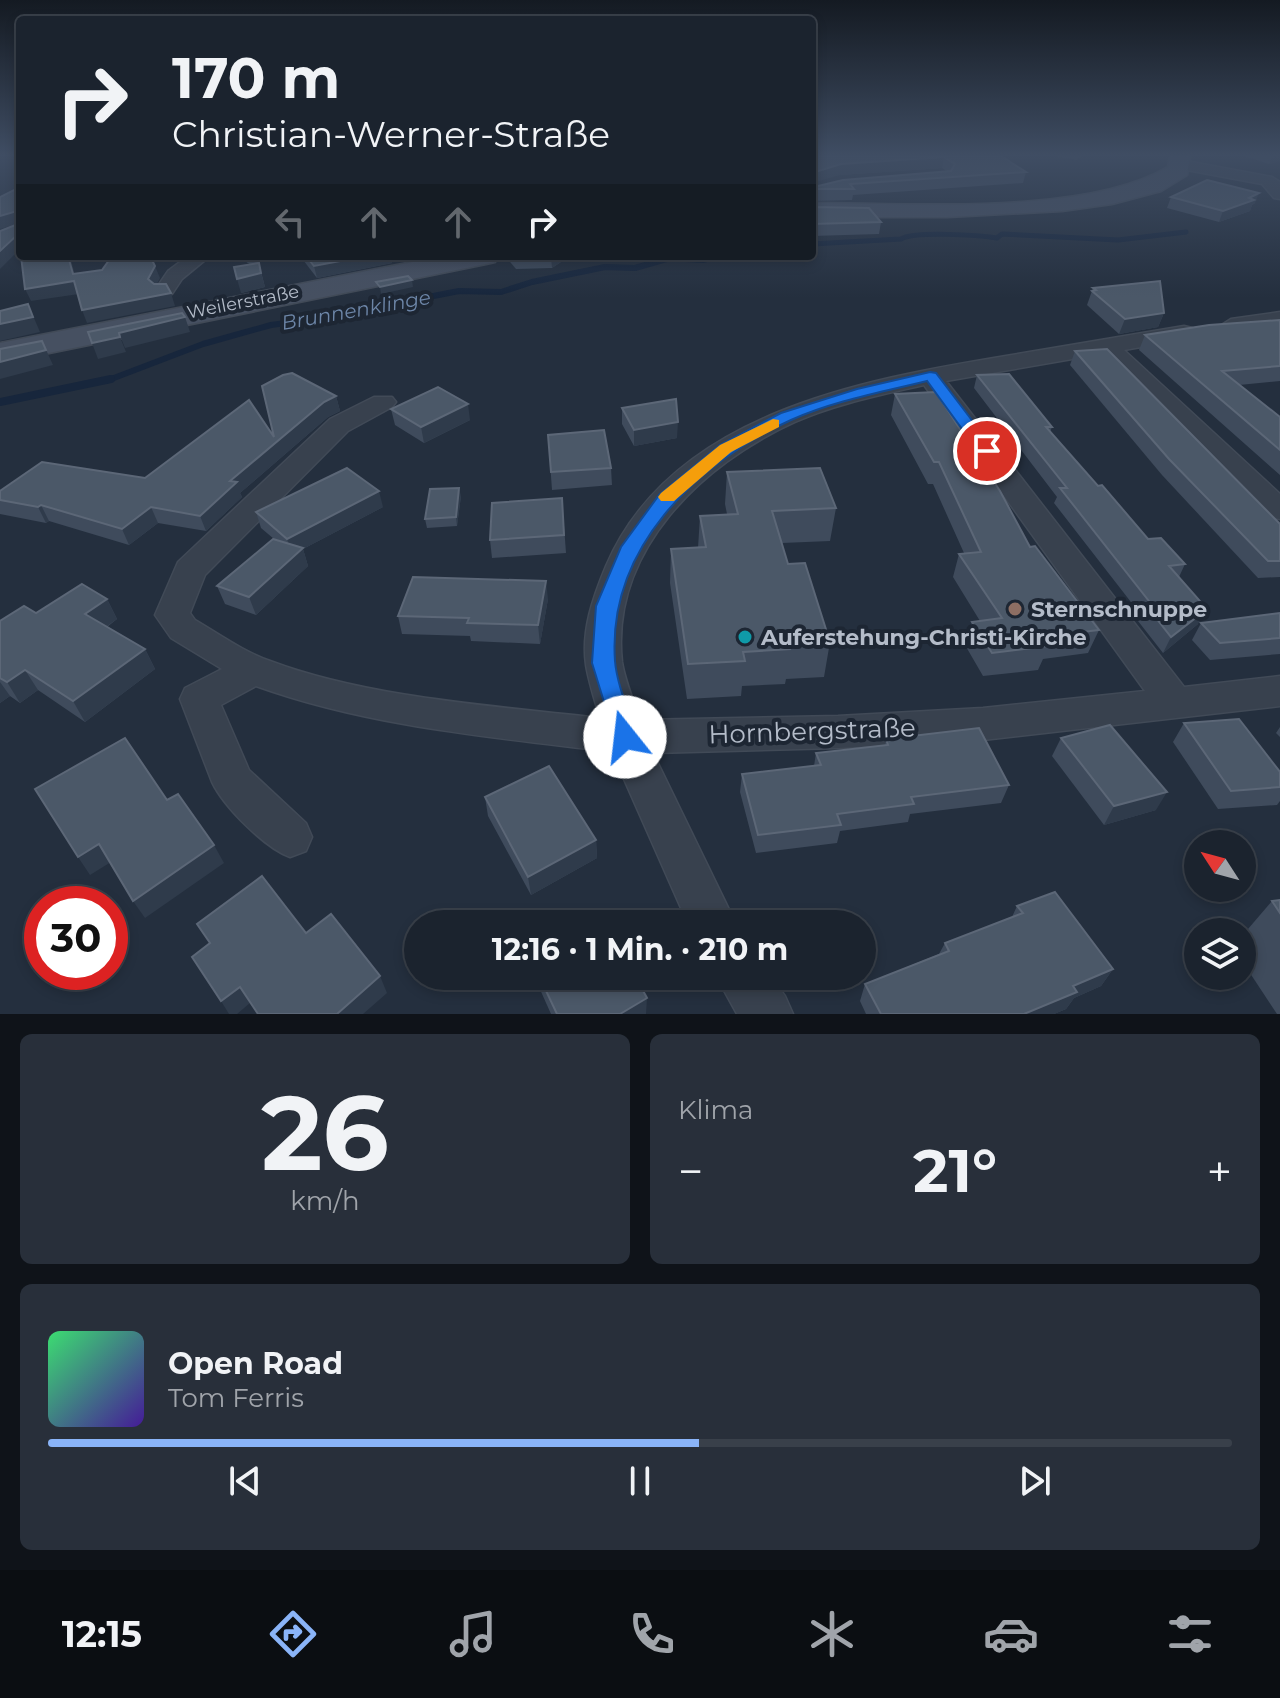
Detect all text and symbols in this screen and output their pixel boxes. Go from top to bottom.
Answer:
text: 170 m [172,44,340,112]
icon: right [40,48,144,152]
text: Christian-Werner-Straße [172,112,610,156]
icon: left [268,200,312,244]
icon: ahead [352,200,396,244]
icon: ahead [436,200,480,244]
icon: right [520,200,564,244]
street label: Weilerstraße [185,280,301,324]
water label: Brunnenklinge [280,285,432,335]
pin [953,417,1021,485]
icon: arrive [965,429,1009,473]
place label: Sternschnuppe [1031,596,1207,623]
marker: Sternschnuppe [1006,600,1024,618]
place label: Auferstehung-Christi-Kirche [760,624,1087,651]
marker: Auferstehung-Christi-Kirche [736,628,754,646]
position arrow [583,695,667,779]
street label: Hornbergstraße [708,711,916,751]
north arrow [1184,830,1256,902]
map controls [1184,830,1256,990]
speed limit sign: 30 [24,886,128,990]
button: layers [1184,918,1256,990]
text: 12:16 · 1 Min. · 210 m [492,931,788,968]
text: 26 [261,1069,389,1196]
text: Klima [678,1094,753,1126]
text: 21° [913,1134,997,1207]
text: − [678,1144,703,1198]
text: + [1207,1144,1232,1198]
text: km/h [290,1185,360,1217]
text: Open Road [168,1345,343,1382]
text: Tom Ferris [168,1382,304,1414]
icon: previous [223,1459,267,1503]
icon: pause [618,1459,662,1503]
icon: next [1013,1459,1057,1503]
icon: directions [265,1606,321,1662]
icon: music [445,1606,501,1662]
icon: phone [624,1606,680,1662]
icon: climate [804,1606,860,1662]
icon: car [983,1606,1039,1662]
icon: filters [1162,1606,1218,1662]
text: 12:15 [62,1612,142,1656]

